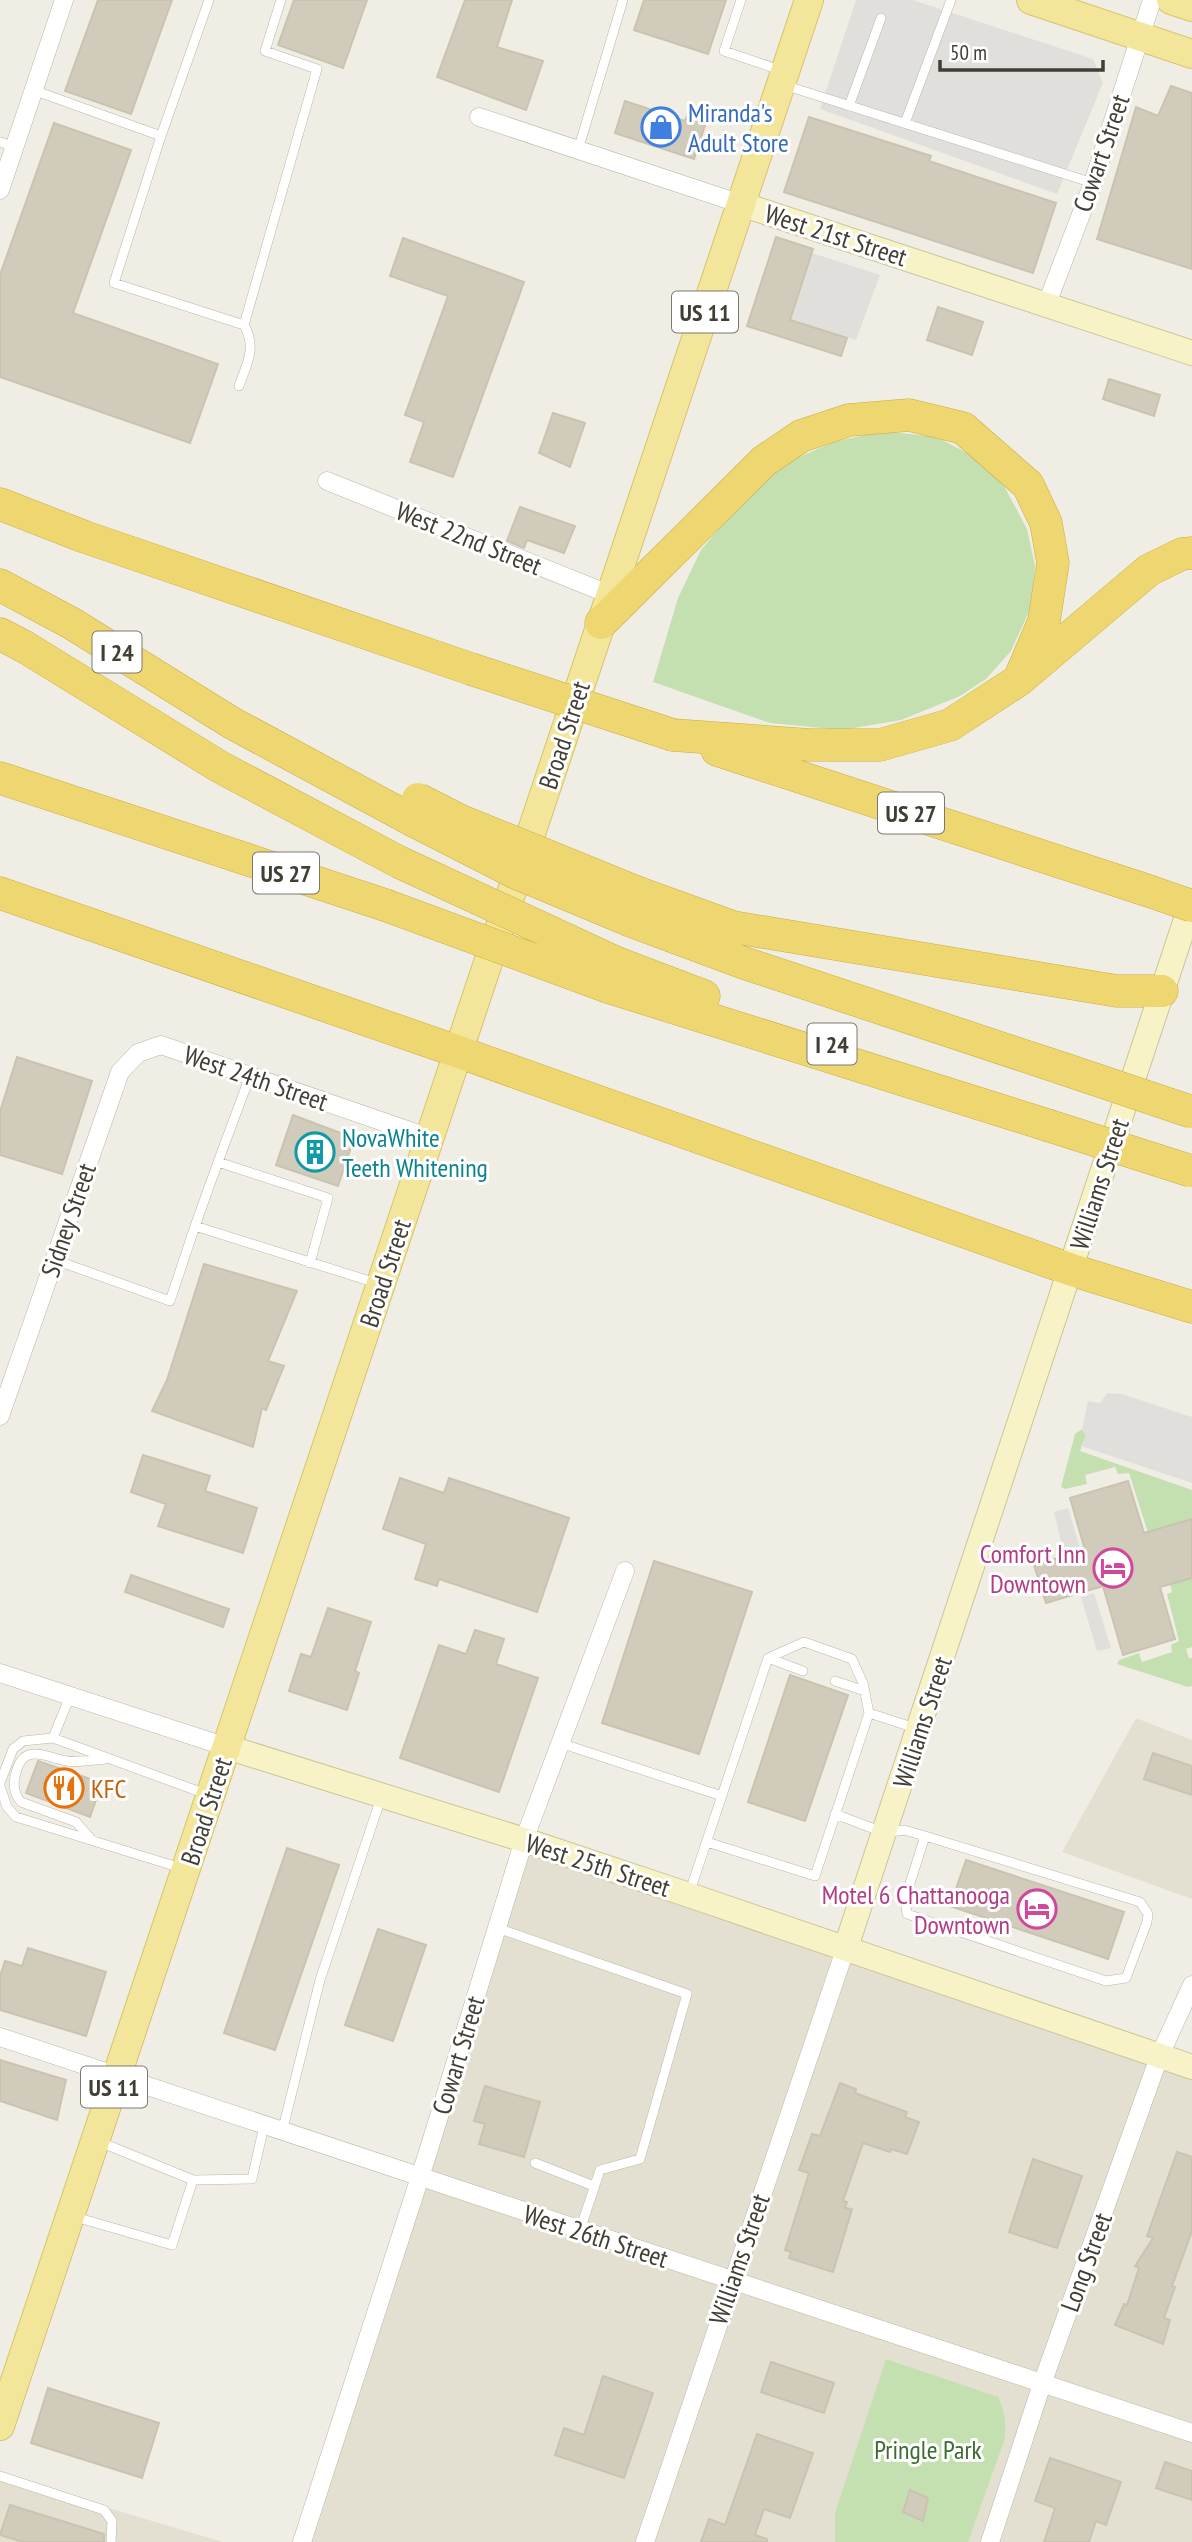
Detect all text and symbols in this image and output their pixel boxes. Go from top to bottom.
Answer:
scale bar [940,28,1103,72]
text: 50 m [950,39,987,66]
street label: Cowart Street [1066,90,1136,216]
place label: Miranda's Adult Store [688,96,789,159]
shop icon: Miranda's Adult Store [640,106,682,148]
street label: West 21st Street [761,197,911,273]
road number: US 11 [672,292,738,332]
street label: West 22nd Street [391,494,547,582]
road number: I 24 [92,632,142,672]
street label: Broad Street [531,677,597,793]
road number: US 27 [878,792,944,834]
road number: US 27 [253,852,319,894]
road number: I 24 [808,1024,856,1064]
street label: West 24th Street [180,1038,332,1118]
street label: Williams Street [1062,1114,1136,1254]
place label: NovaWhite Teeth Whitening [342,1121,488,1184]
building icon: NovaWhite Teeth Whitening [294,1131,336,1173]
street label: Sidney Street [33,1159,103,1281]
street label: Broad Street [352,1215,418,1331]
place label: Comfort Inn Downtown [980,1537,1086,1600]
hotel icon: Comfort Inn Downtown [1092,1547,1134,1589]
street label: Williams Street [885,1652,959,1792]
street label: Broad Street [173,1753,239,1869]
restaurant icon: KFC [43,1767,85,1809]
place label: KFC [91,1772,127,1805]
street label: West 25th Street [522,1826,674,1904]
place label: Motel 6 Chattanooga Downtown [822,1878,1010,1941]
hotel icon: Motel 6 Chattanooga Downtown [1016,1888,1058,1930]
street label: Cowart Street [424,1992,492,2118]
road number: US 11 [81,2066,147,2108]
street label: Williams Street [701,2189,777,2329]
street label: West 26th Street [520,2197,672,2275]
street label: Long Street [1053,2208,1119,2316]
park label: Pringle Park [874,2433,982,2466]

